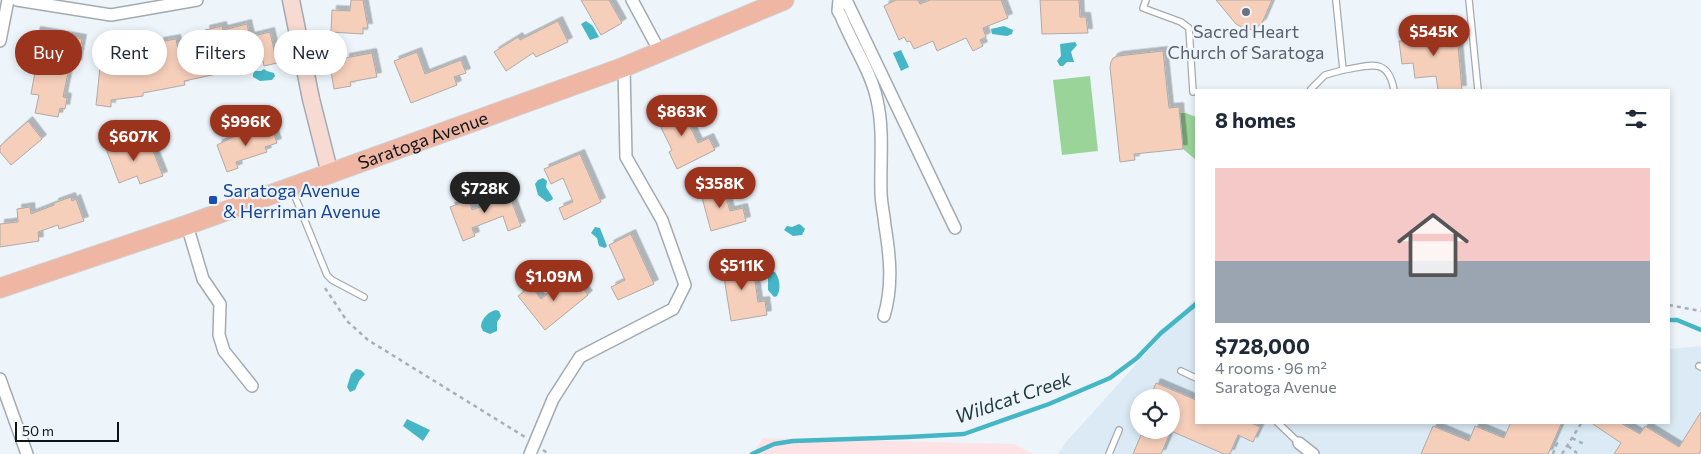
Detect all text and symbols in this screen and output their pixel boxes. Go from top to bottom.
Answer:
marker: Sacred Heart Church of Saratoga [1240,6,1252,18]
pin: $545K [1399,15,1469,57]
place label: Sacred Heart Church of Saratoga [1168,20,1324,63]
text: $545K [1410,21,1458,40]
chip: Buy [15,30,82,75]
chip: Rent [92,30,167,75]
chip: Filters [177,30,264,75]
chip: New [274,30,347,75]
pin: $863K [647,94,717,137]
text: $863K [657,101,707,120]
pin: $996K [211,104,281,147]
icon: filters [1622,105,1650,133]
street label: Saratoga Avenue [355,106,491,173]
text: 8 homes [1215,107,1296,132]
text: $996K [221,111,271,130]
pin: $607K [99,120,169,162]
text: $607K [109,126,159,145]
pin: $358K [685,166,755,209]
pin: $728K [450,172,520,214]
text: $358K [696,173,744,192]
text: $728K [461,178,509,197]
place label: Saratoga Avenue & Herriman Avenue [223,179,381,222]
marker: Saratoga Avenue & Herriman Avenue [207,194,219,206]
icon: home [1388,200,1478,290]
pin: $511K [707,248,777,291]
text: $511K [720,255,764,274]
pin: $1.09M [513,260,595,302]
text: $1.09M [526,266,582,285]
text: $728,000 [1215,333,1310,358]
text: 4 rooms · 96 m² [1215,358,1327,377]
water label: Wildcat Creek [952,366,1075,428]
text: Saratoga Avenue [1215,377,1337,396]
map controls [1130,389,1180,439]
button: locate [1130,389,1180,439]
scale bar [15,419,119,442]
text: 50 m [22,422,54,439]

